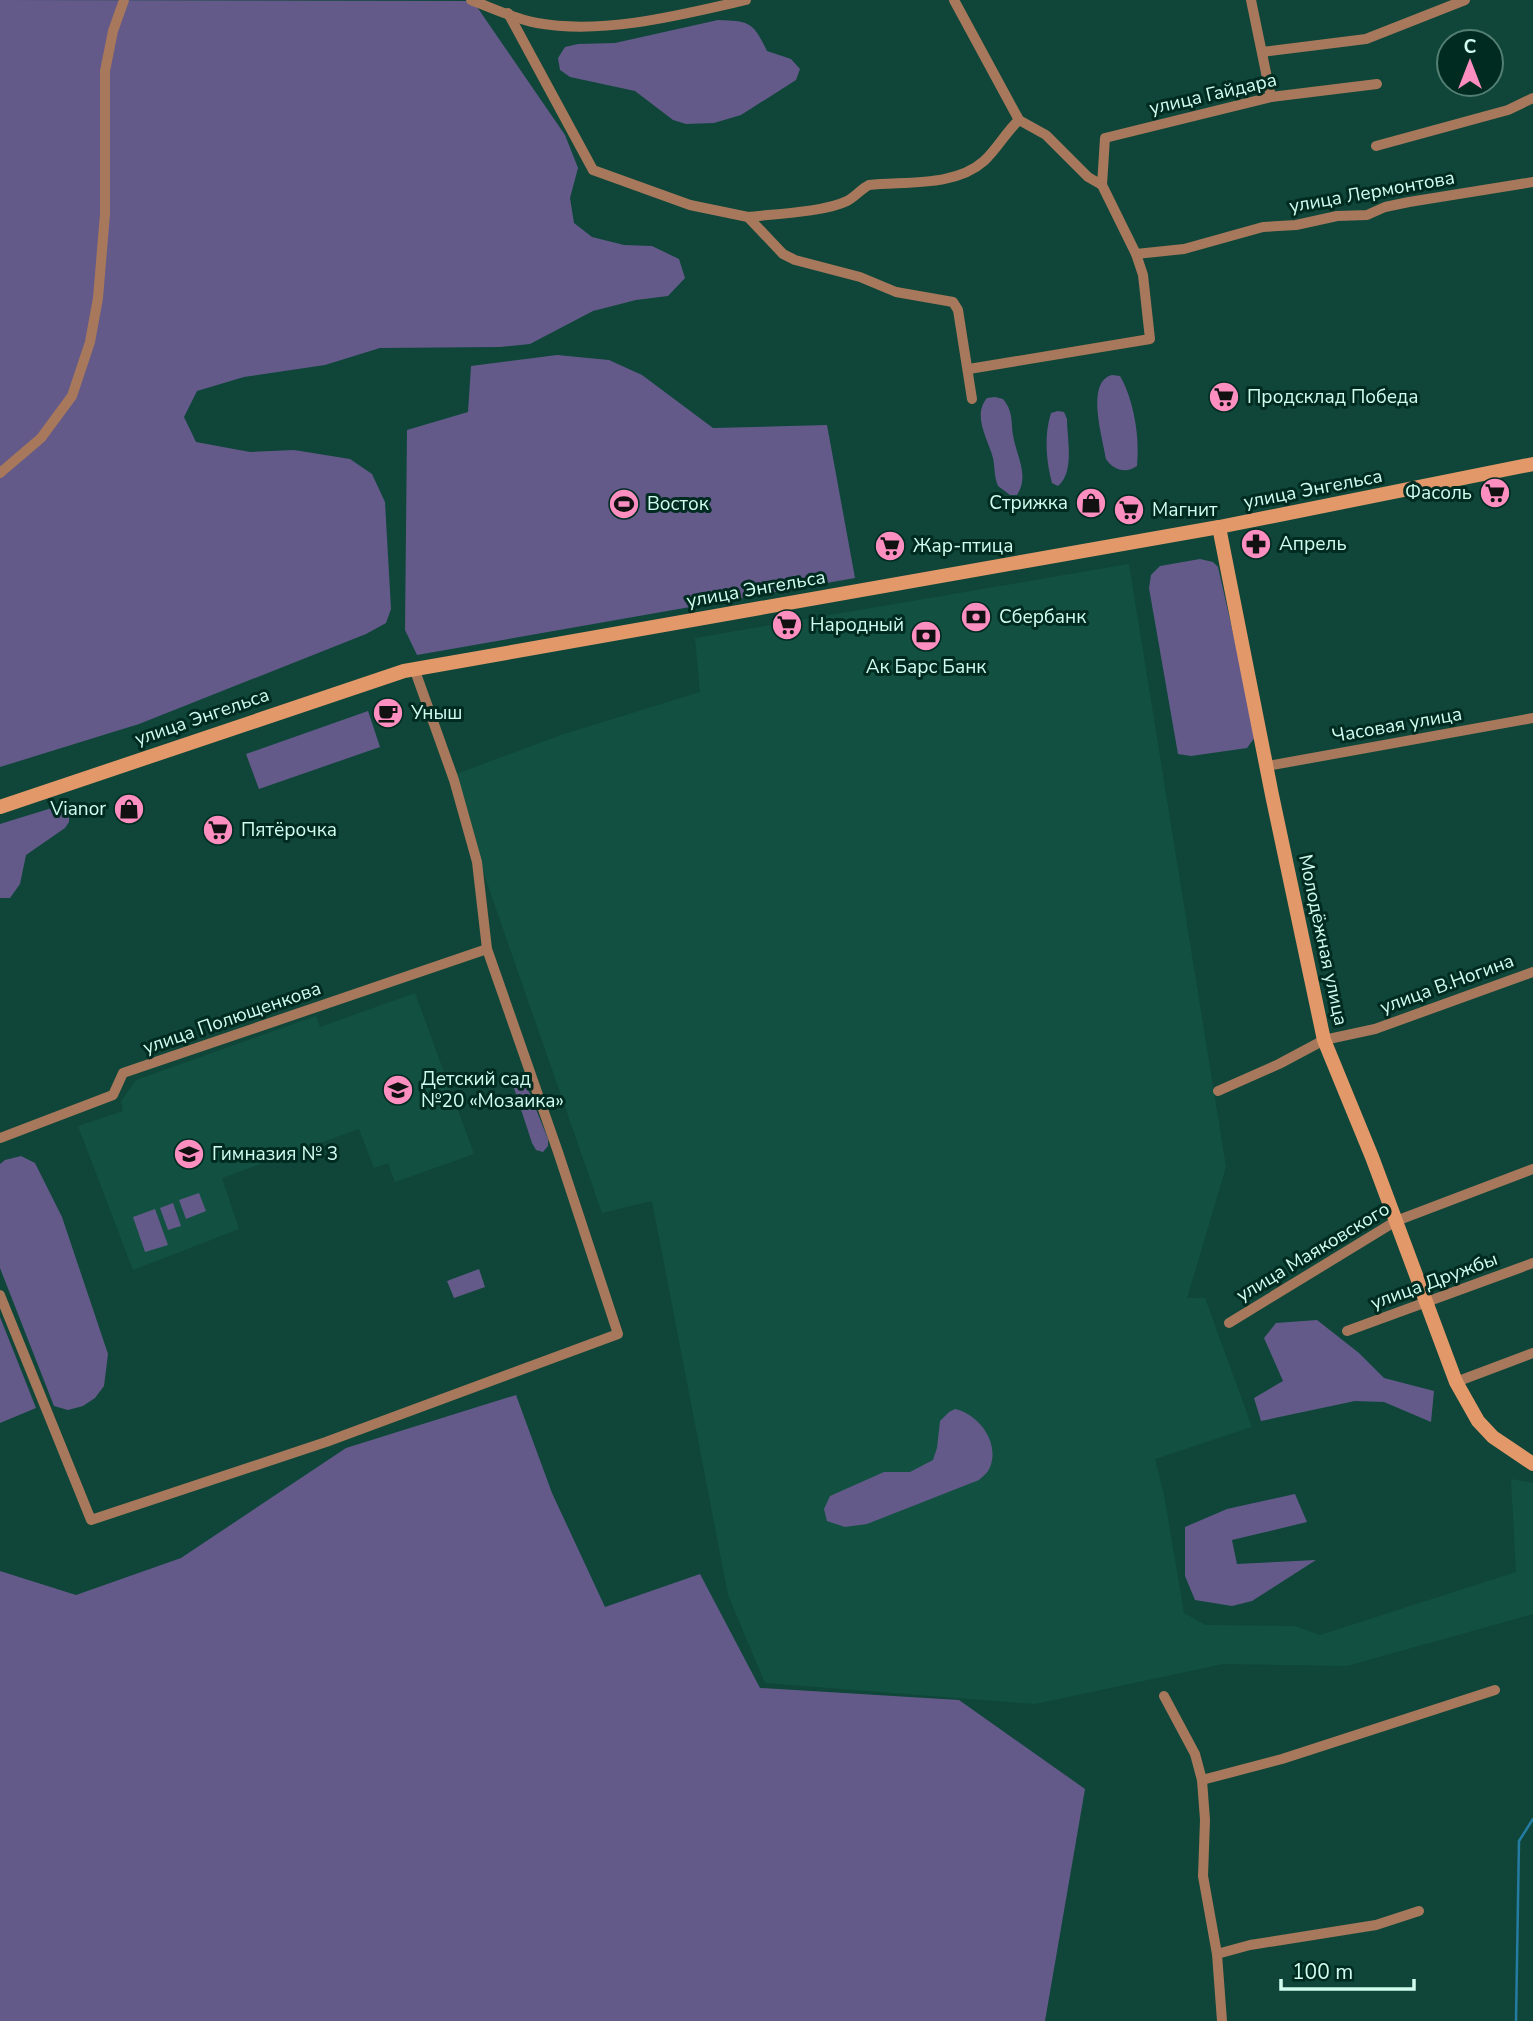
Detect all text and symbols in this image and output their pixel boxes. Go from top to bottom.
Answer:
north arrow [1435,28,1505,98]
text: С [1464,34,1477,60]
street label: улица Гайдара [1147,67,1279,121]
street label: улица Лермонтова [1287,165,1457,219]
supermarket icon: Продсклад Победа [1207,380,1241,414]
place label: Продсклад Победа [1247,384,1419,410]
street label: улица Энгельса [1241,463,1385,515]
supermarket icon: Фасоль [1478,476,1512,510]
place label: Фасоль [1405,480,1472,506]
shop icon: Стрижка [1074,486,1108,520]
sports icon: Восток [607,487,641,521]
place label: Стрижка [989,490,1068,516]
place label: Восток [647,491,709,517]
supermarket icon: Магнит [1112,493,1146,527]
place label: Магнит [1152,497,1218,523]
pharmacy icon: Апрель [1239,527,1273,561]
supermarket icon: Жар-птица [873,529,907,563]
place label: Апрель [1279,531,1347,557]
place label: Жар-птица [913,533,1013,559]
street label: улица Энгельса [684,564,828,614]
bank icon: Сбербанк [959,600,993,634]
place label: Сбербанк [999,604,1086,630]
supermarket icon: Народный [770,608,804,642]
place label: Народный [810,612,904,638]
bank icon: Ак Барс Банк [909,619,943,653]
place label: Ак Барс Банк [866,654,986,680]
street label: улица Энгельса [131,682,273,752]
cafe icon: Уныш [371,696,405,730]
place label: Уныш [410,700,462,726]
street label: Часовая улица [1330,701,1464,749]
shop icon: Vianor [112,792,146,826]
place label: Vianor [49,796,106,822]
supermarket icon: Пятёрочка [201,813,235,847]
place label: Пятёрочка [241,817,337,843]
street label: Молодёжная улица [1292,852,1354,1028]
street label: улица В.Ногина [1376,948,1518,1020]
street label: улица Полющенкова [139,975,325,1061]
place label: Детский сад №20 «Мозаика» [421,1066,564,1114]
school or university icon: Детский сад №20 «Мозаика» [381,1073,415,1107]
school or university icon: Гимназия № 3 [172,1137,206,1171]
place label: Гимназия № 3 [212,1141,338,1167]
street label: улица Маяковского [1232,1196,1394,1308]
street label: улица Дружбы [1367,1246,1501,1316]
scale bar [1281,1948,1414,1992]
text: 100 m [1292,1958,1353,1986]

